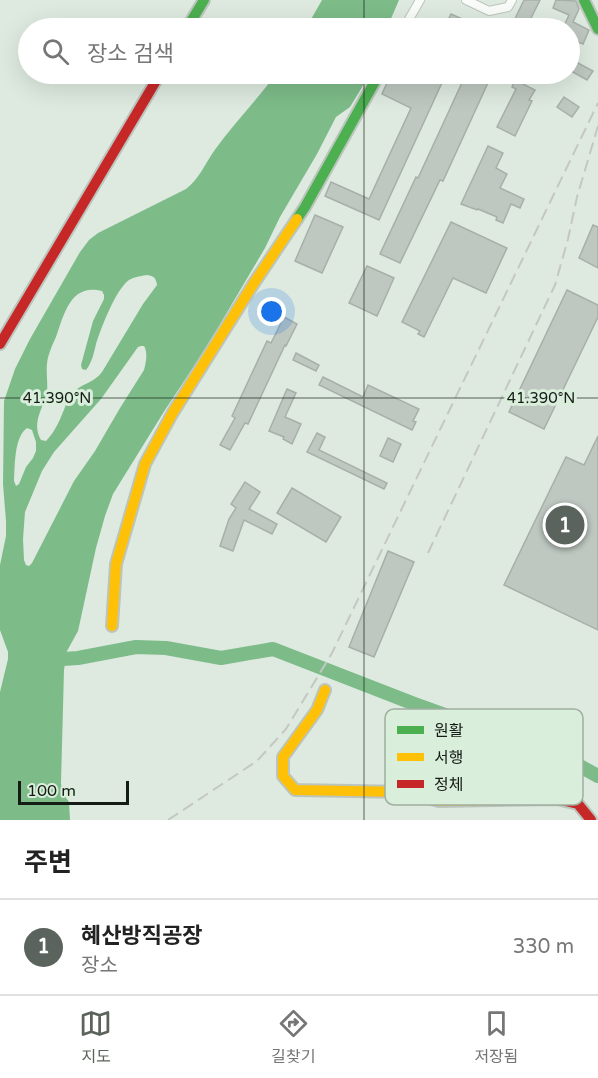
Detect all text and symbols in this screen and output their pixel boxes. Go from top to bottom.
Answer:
search box [18,18,580,84]
icon: search [39,35,72,68]
text: 장소 검색 [87,41,174,67]
your location [257,297,286,326]
text: 41.390°N [23,389,91,407]
text: 41.390°N [507,389,575,407]
pin: 1 [546,502,584,548]
legend [385,709,583,805]
text: 원활 [434,721,464,741]
text: 서행 [434,748,463,768]
text: 정체 [434,775,463,795]
scale bar [18,778,129,806]
text: 100 m [27,781,76,801]
text: 주변 [24,847,72,878]
text: 혜산방직공장 [81,923,202,949]
text: 1 [37,935,50,959]
text: 330 m [513,935,574,959]
text: 장소 [81,954,118,978]
tab: 지도 [79,1007,112,1067]
tab: 길찾기 [271,1007,315,1067]
tab: 저장됨 [474,1007,519,1067]

